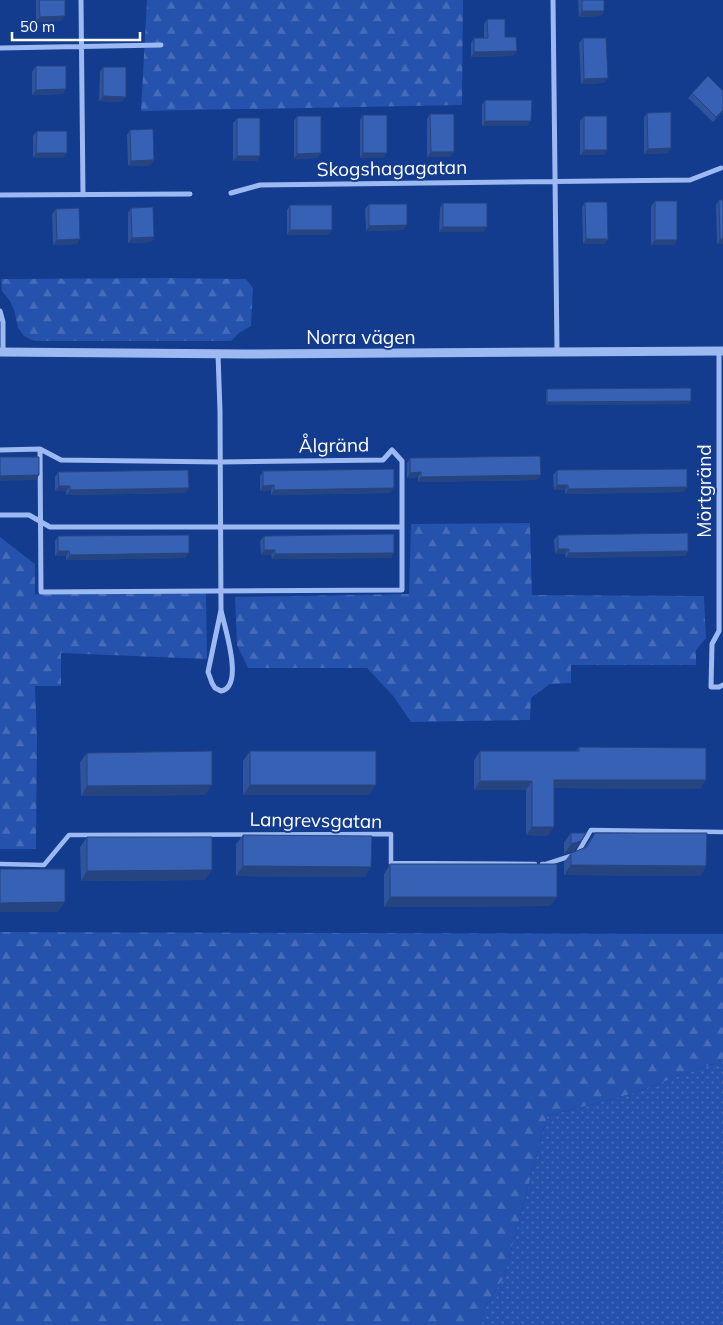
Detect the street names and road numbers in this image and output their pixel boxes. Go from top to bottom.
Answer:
street label: Skogshagagatan [317,155,467,181]
street label: Norra vägen [306,325,416,349]
street label: Ålgränd [298,432,370,458]
street label: Mörtgränd [692,444,716,538]
street label: Langrevsgatan [249,807,383,833]

